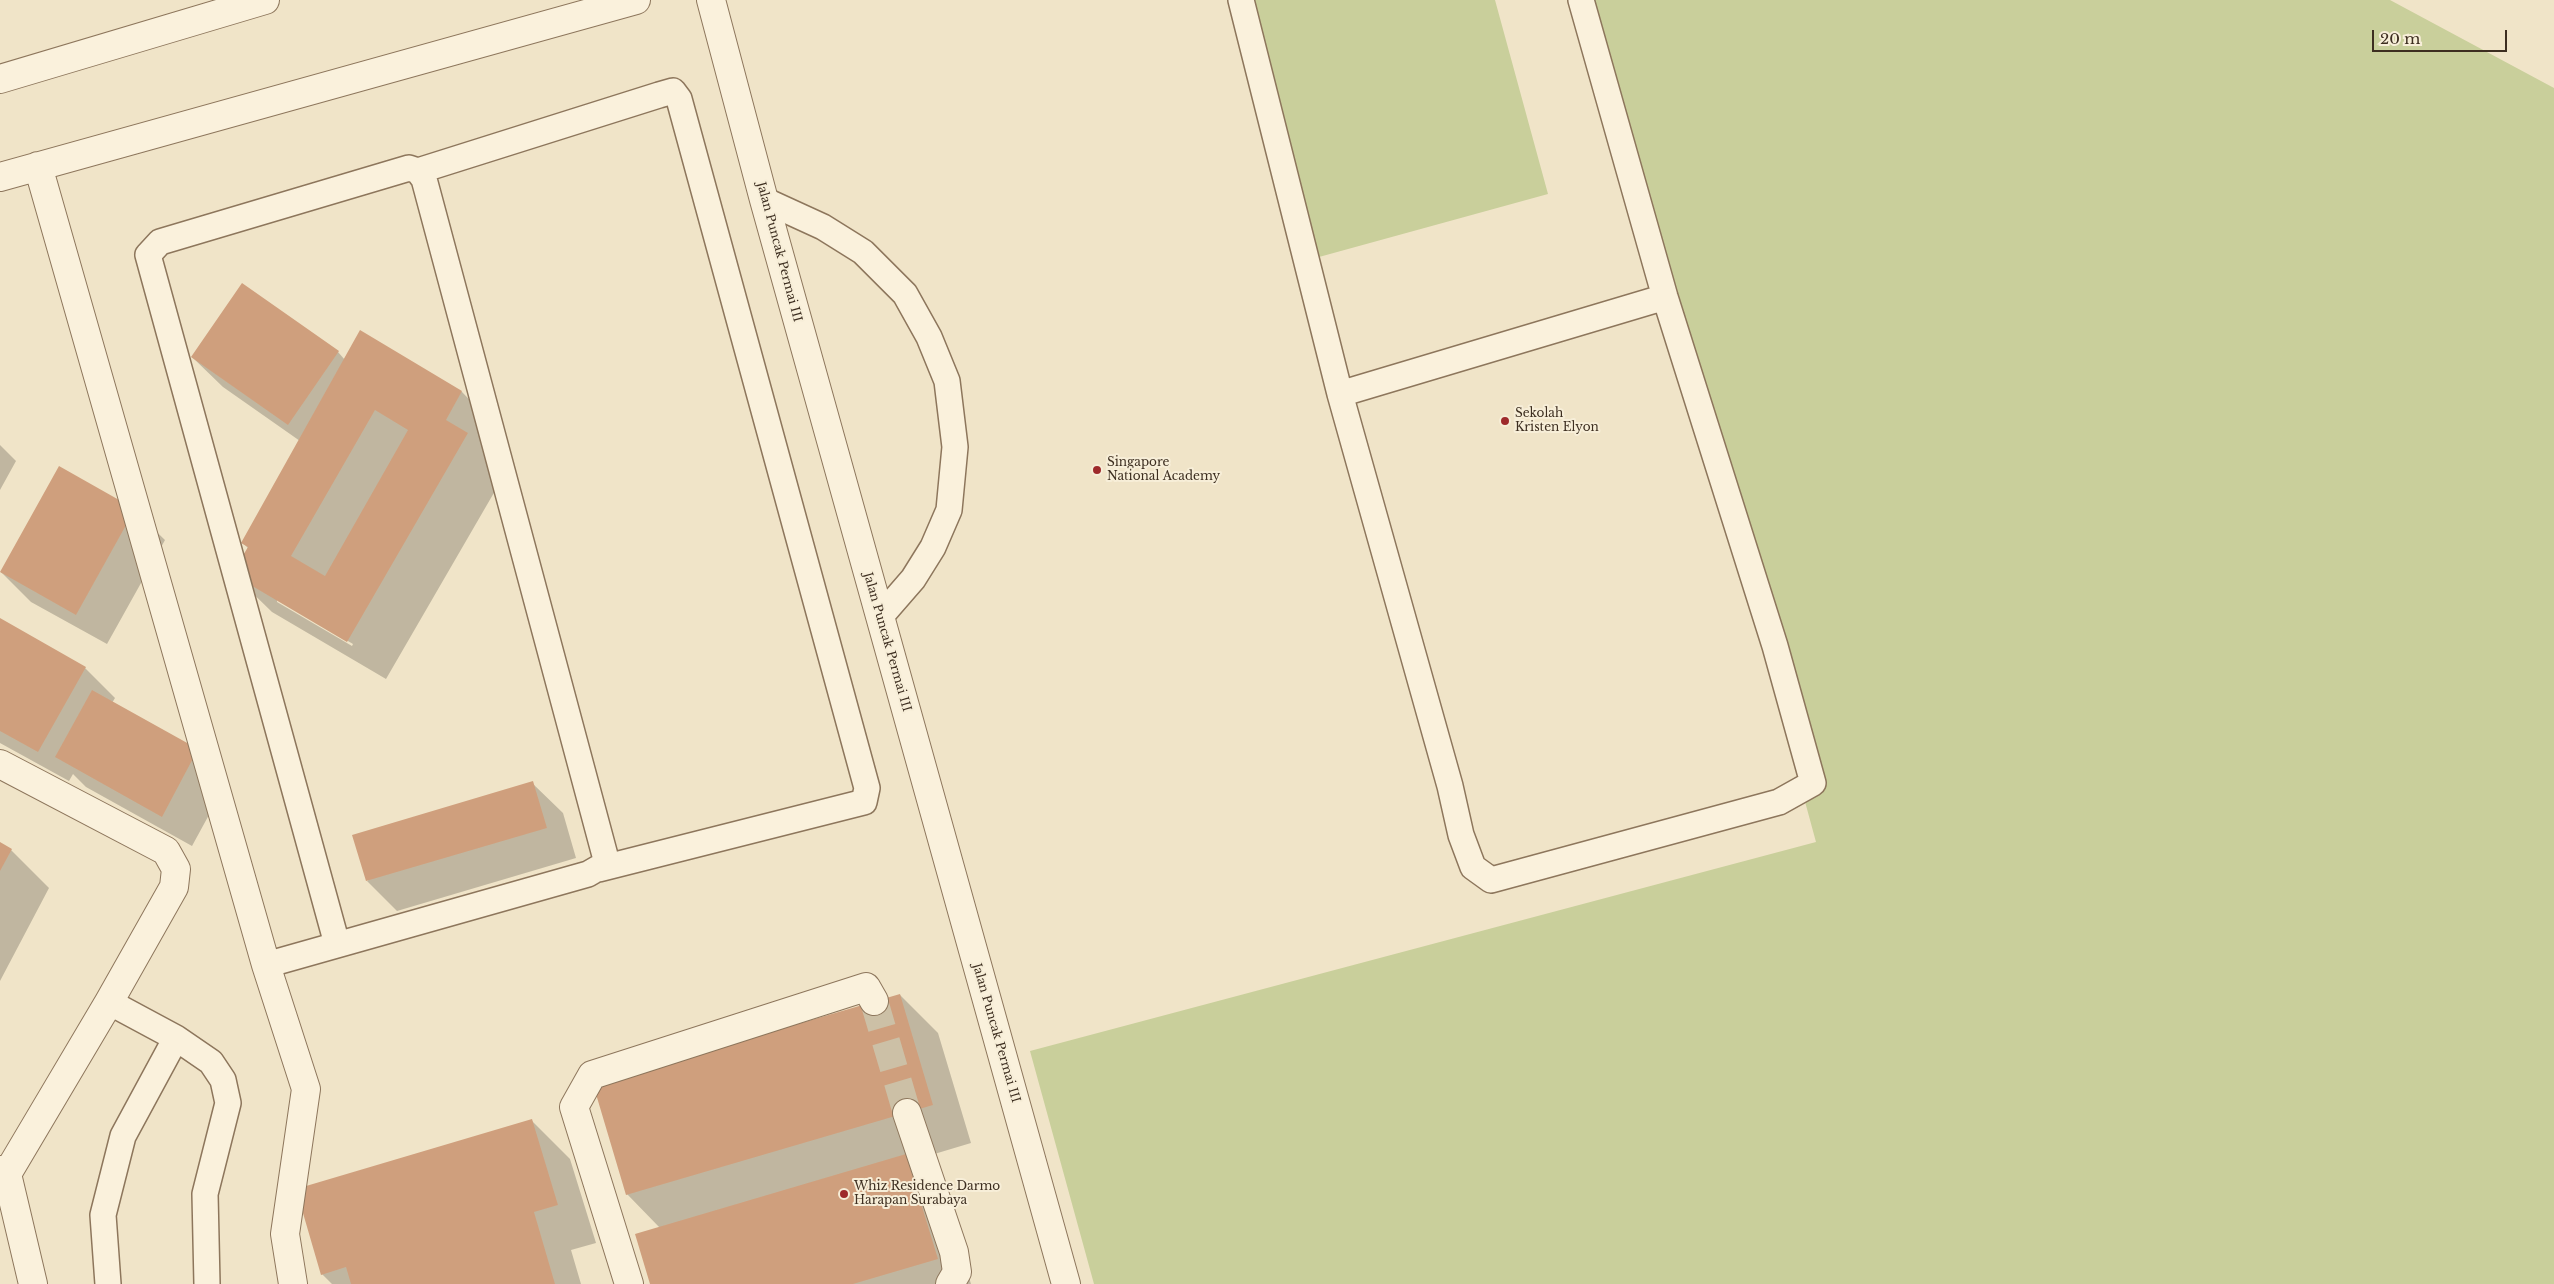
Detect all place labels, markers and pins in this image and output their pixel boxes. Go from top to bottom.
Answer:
place label: Sekolah Kristen Elyon [1515,407,1599,435]
marker: Sekolah Kristen Elyon [1499,415,1511,427]
place label: Singapore National Academy [1107,456,1220,484]
marker: Singapore National Academy [1091,464,1103,476]
place label: Whiz Residence Darmo Harapan Surabaya [854,1180,1000,1208]
marker: Whiz Residence Darmo Harapan Surabaya [838,1188,850,1200]

